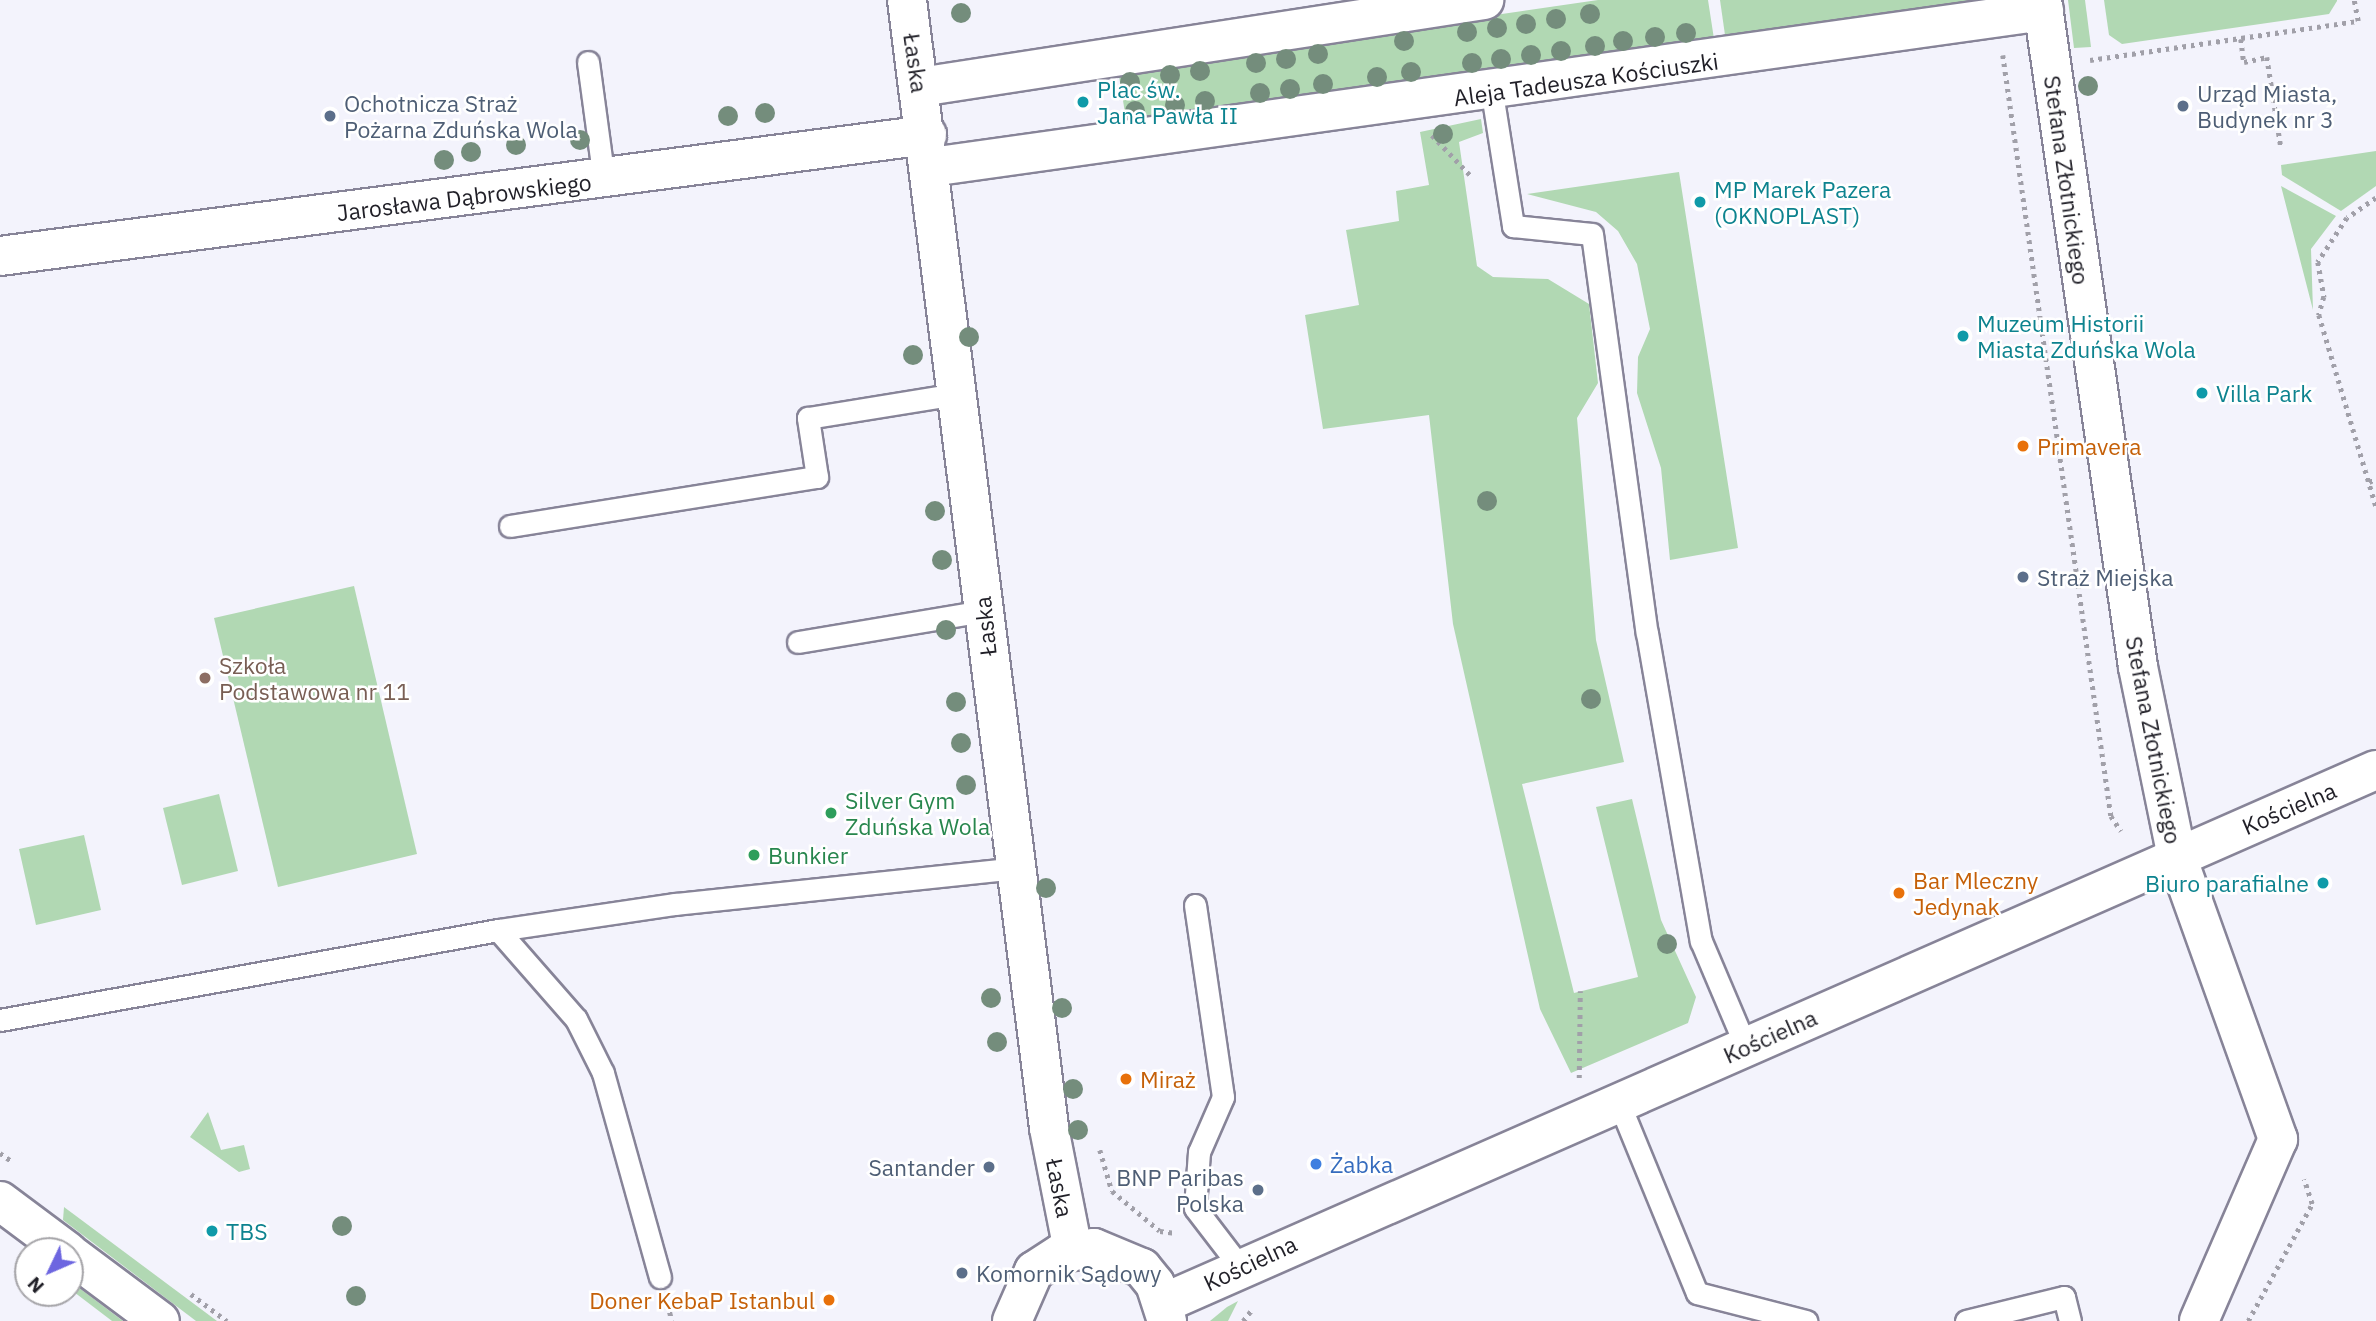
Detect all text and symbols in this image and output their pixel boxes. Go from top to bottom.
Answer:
street label: Łaska [898,32,934,94]
street label: Aleja Tadeusza Kościuszki [1452,47,1720,111]
street label: Stefana Złotnickiego [2039,74,2095,286]
place label: Plac św. Jana Pawła II [1097,75,1238,129]
place label: Urząd Miasta, Budynek nr 3 [2197,79,2337,133]
place label: Ochotnicza Straż Pożarna Zduńska Wola [344,89,578,143]
marker: Plac św. Jana Pawła II [1075,94,1091,110]
marker: Urząd Miasta, Budynek nr 3 [2175,98,2191,114]
marker: Ochotnicza Straż Pożarna Zduńska Wola [322,108,338,124]
street label: Jarosława Dąbrowskiego [335,168,593,226]
place label: MP Marek Pazera (OKNOPLAST) [1714,175,1891,229]
marker: MP Marek Pazera (OKNOPLAST) [1692,194,1708,210]
place label: Muzeum Historii Miasta Zduńska Wola [1977,309,2196,363]
marker: Muzeum Historii Miasta Zduńska Wola [1955,328,1971,344]
place label: Villa Park [2216,379,2312,407]
marker: Villa Park [2194,385,2210,401]
place label: Primavera [2037,432,2141,460]
marker: Primavera [2015,438,2031,454]
place label: Straż Miejska [2037,563,2173,591]
marker: Straż Miejska [2015,569,2031,585]
street label: Łaska [968,595,1002,657]
street label: Stefana Złotnickiego [2120,634,2188,846]
place label: Szkoła Podstawowa nr 11 [219,651,410,705]
marker: Szkoła Podstawowa nr 11 [197,670,213,686]
street label: Kościelna [2238,776,2340,840]
place label: Silver Gym Zduńska Wola [845,786,990,840]
marker: Silver Gym Zduńska Wola [823,805,839,821]
place label: Bunkier [768,841,848,869]
marker: Bunkier [746,847,762,863]
place label: Bar Mleczny Jedynak [1913,866,2038,920]
place label: Biuro parafialne [2145,869,2309,897]
marker: Biuro parafialne [2315,875,2331,891]
marker: Bar Mleczny Jedynak [1891,885,1907,901]
street label: Kościelna [1719,1003,1821,1069]
place label: Miraż [1140,1065,1196,1093]
marker: Miraż [1118,1071,1134,1087]
place label: Żabka [1330,1150,1393,1178]
place label: Santander [868,1153,975,1181]
street label: Łaska [1041,1156,1079,1220]
marker: Żabka [1308,1156,1324,1172]
marker: Santander [981,1159,997,1175]
place label: BNP Paribas Polska [1116,1163,1244,1217]
marker: BNP Paribas Polska [1250,1182,1266,1198]
place label: TBS [226,1217,268,1245]
marker: TBS [204,1223,220,1239]
street label: Kościelna [1199,1229,1301,1297]
north arrow [14,1237,84,1307]
place label: Komornik Sądowy [976,1259,1162,1287]
marker: Komornik Sądowy [954,1265,970,1281]
text: N [22,1272,49,1298]
place label: Doner KebaP Istanbul [589,1286,815,1314]
marker: Doner KebaP Istanbul [821,1292,837,1308]

